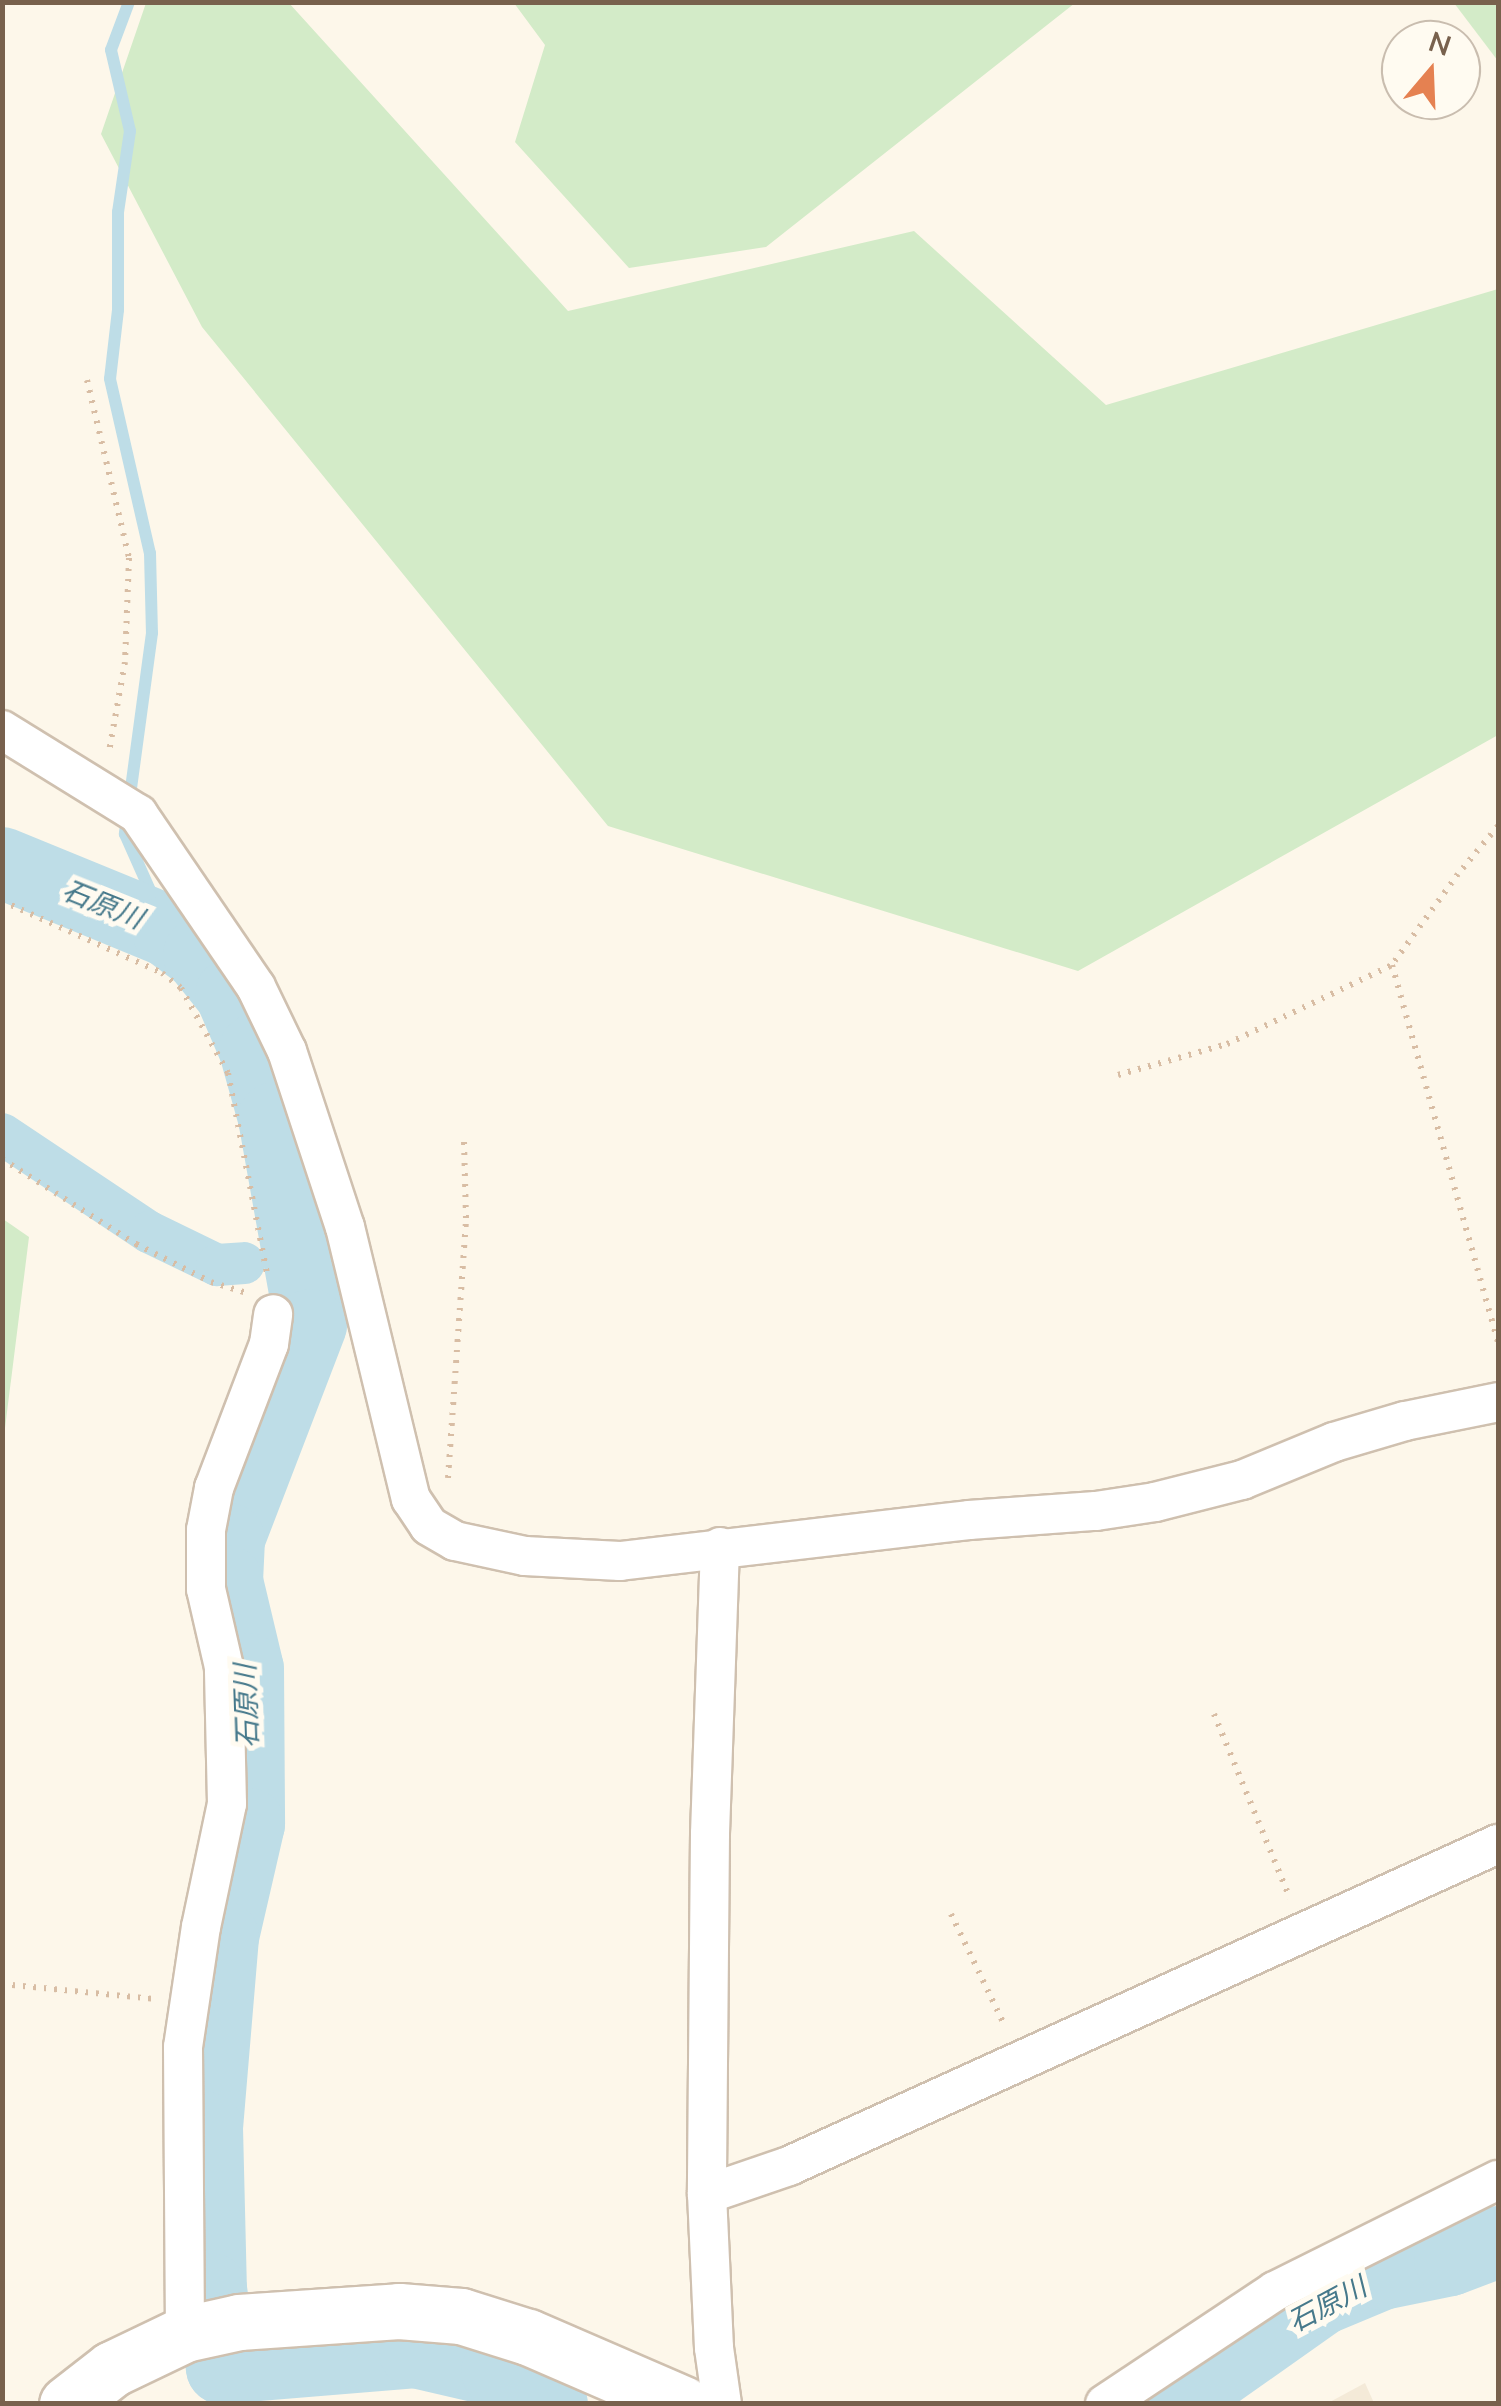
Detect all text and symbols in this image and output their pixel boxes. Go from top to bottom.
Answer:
north arrow [1381,20,1481,120]
text: N [1425,23,1456,63]
water label: 石原川 [58,873,148,935]
water label: 石原川 [228,1663,264,1749]
water label: 石原川 [1282,2269,1372,2339]

